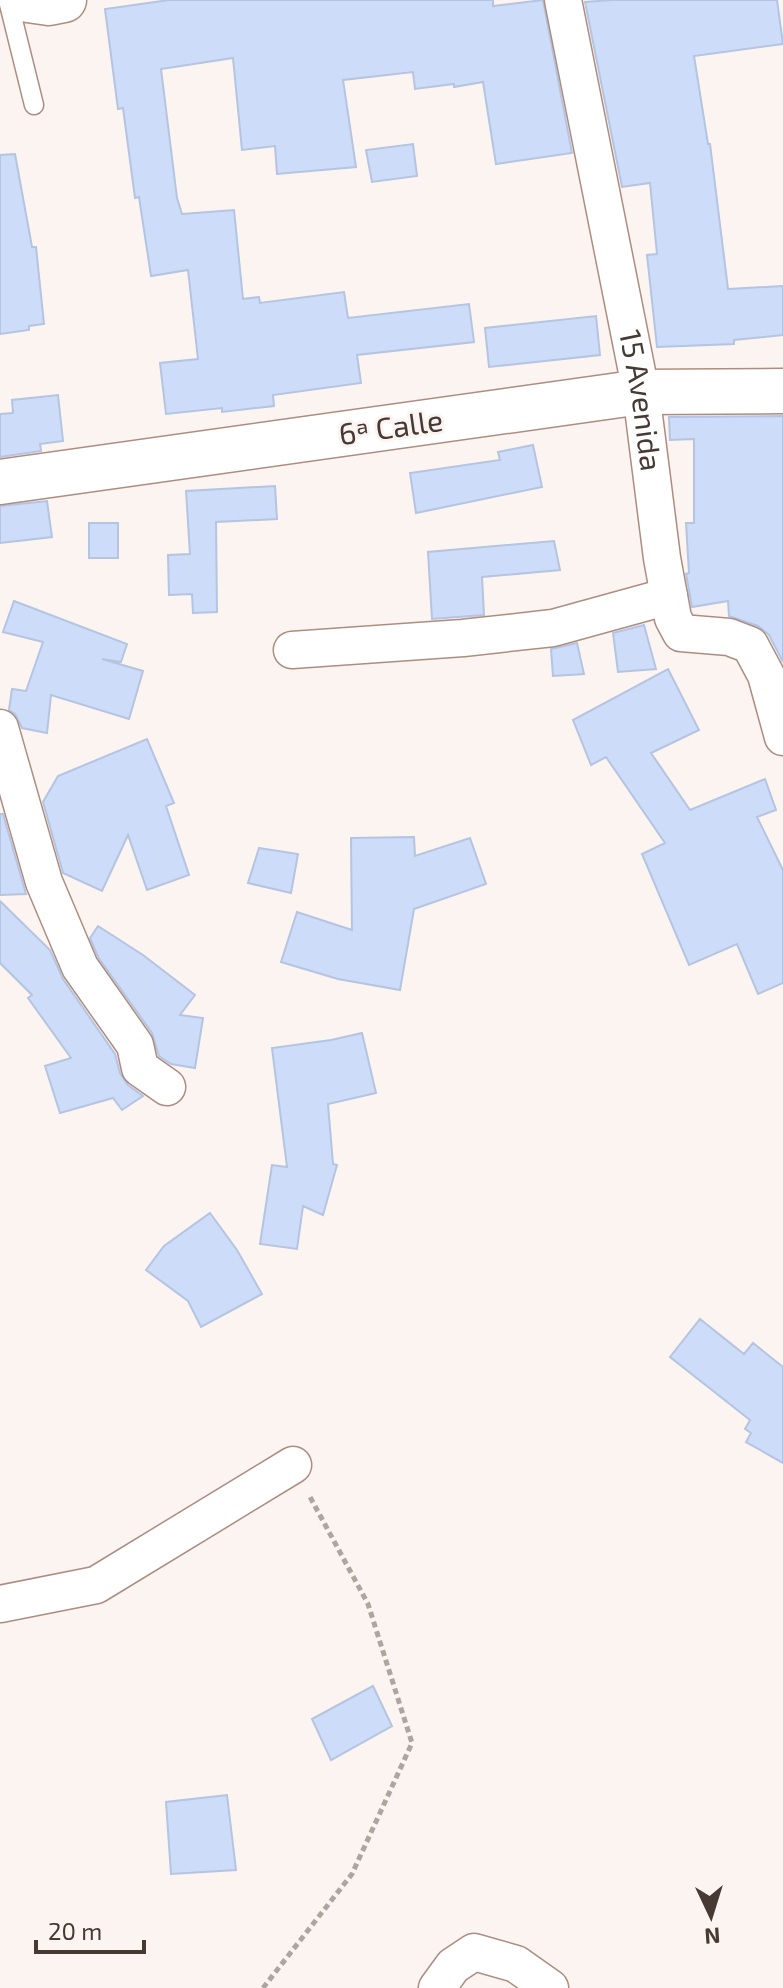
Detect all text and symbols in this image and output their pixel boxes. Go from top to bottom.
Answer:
street label: 15 Avenida [613,326,671,473]
street label: 6ª Calle [336,401,445,451]
north arrow [671,1876,751,1956]
scale bar [36,1904,144,1954]
text: 20 m [48,1916,102,1945]
text: N [704,1923,721,1950]

